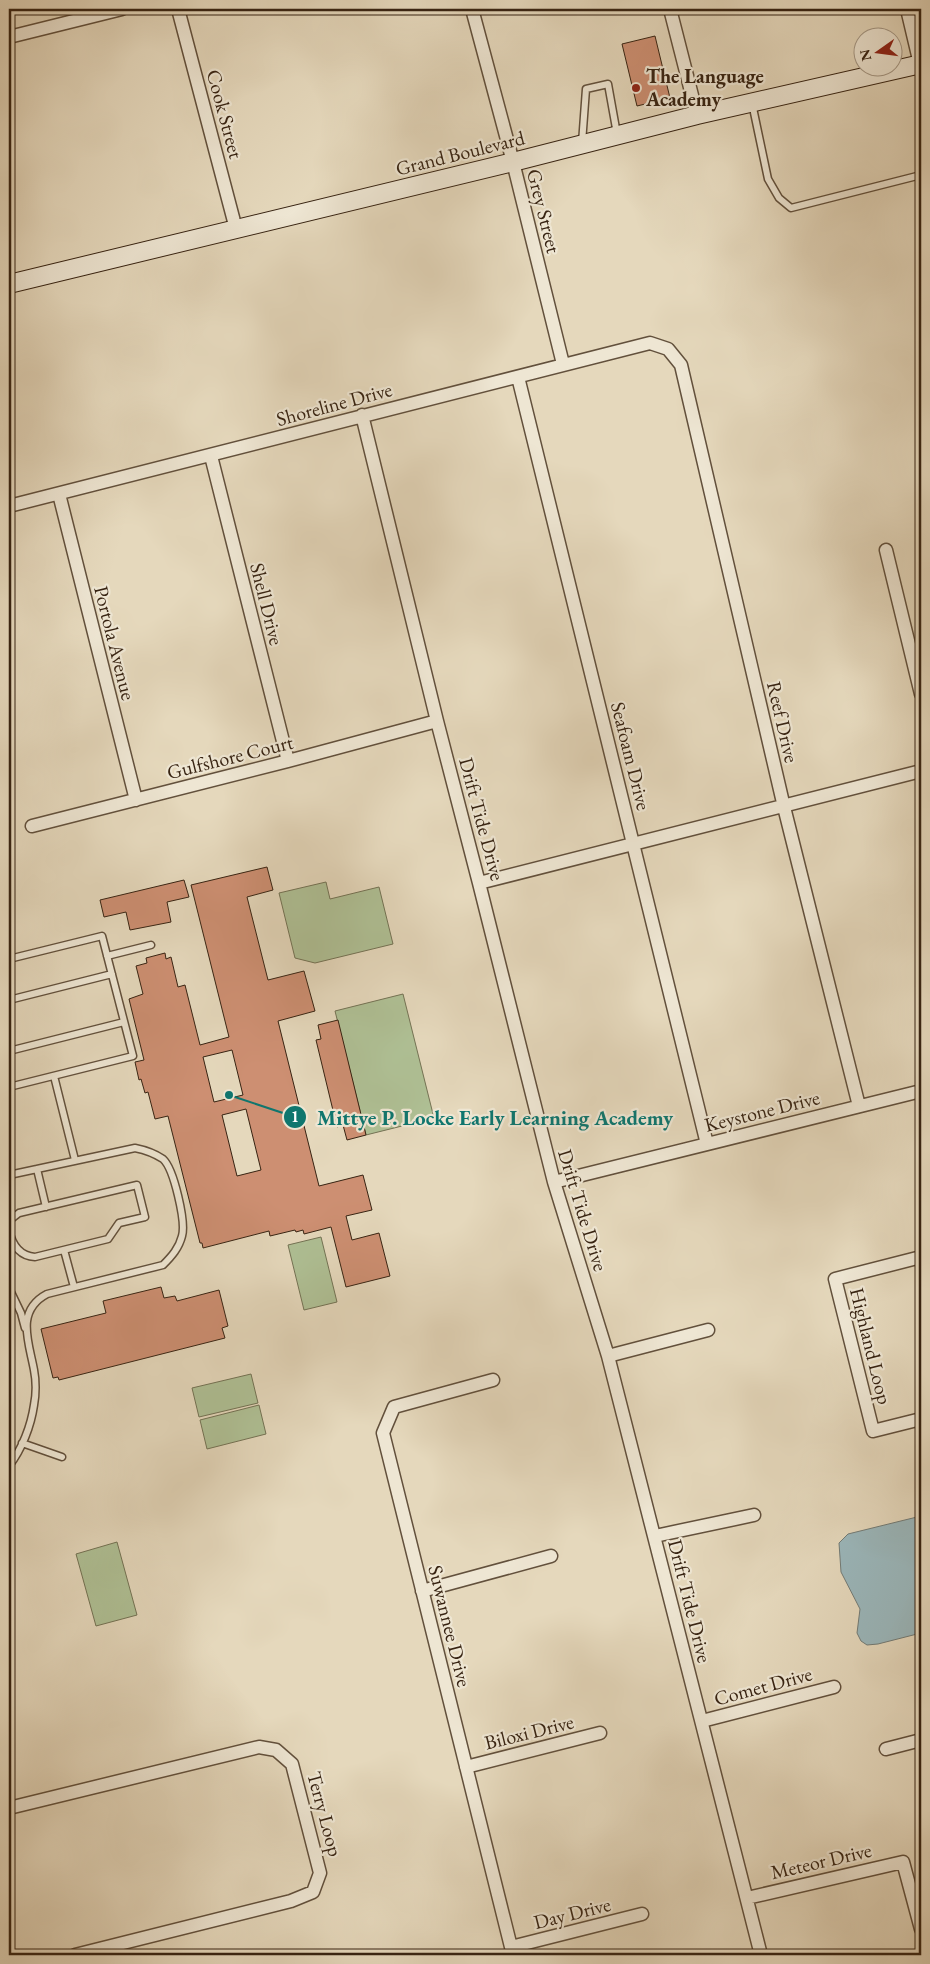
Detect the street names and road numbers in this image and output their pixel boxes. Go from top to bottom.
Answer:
street label: Cook Street [201,67,250,162]
street label: Grand Boulevard [393,124,528,182]
street label: Grey Street [521,166,567,256]
street label: Shoreline Drive [273,376,395,432]
street label: Shell Drive [244,560,290,648]
street label: Portola Avenue [88,583,142,703]
street label: Reef Drive [761,679,805,765]
street label: Seafoam Drive [605,699,657,813]
street label: Gulfshore Court [164,729,296,785]
street label: Drift Tide Drive [453,755,511,884]
street label: Keystone Drive [702,1084,823,1138]
street label: Drift Tide Drive [552,1146,614,1274]
street label: Highland Loop [844,1285,898,1407]
street label: Drift Tide Drive [662,1537,718,1666]
street label: Suwannee Drive [422,1562,478,1690]
street label: Comet Drive [711,1660,815,1712]
street label: Biloxi Drive [482,1708,576,1756]
street label: Terry Loop [301,1769,349,1859]
street label: Meteor Drive [768,1837,874,1885]
street label: Day Drive [531,1891,613,1935]

